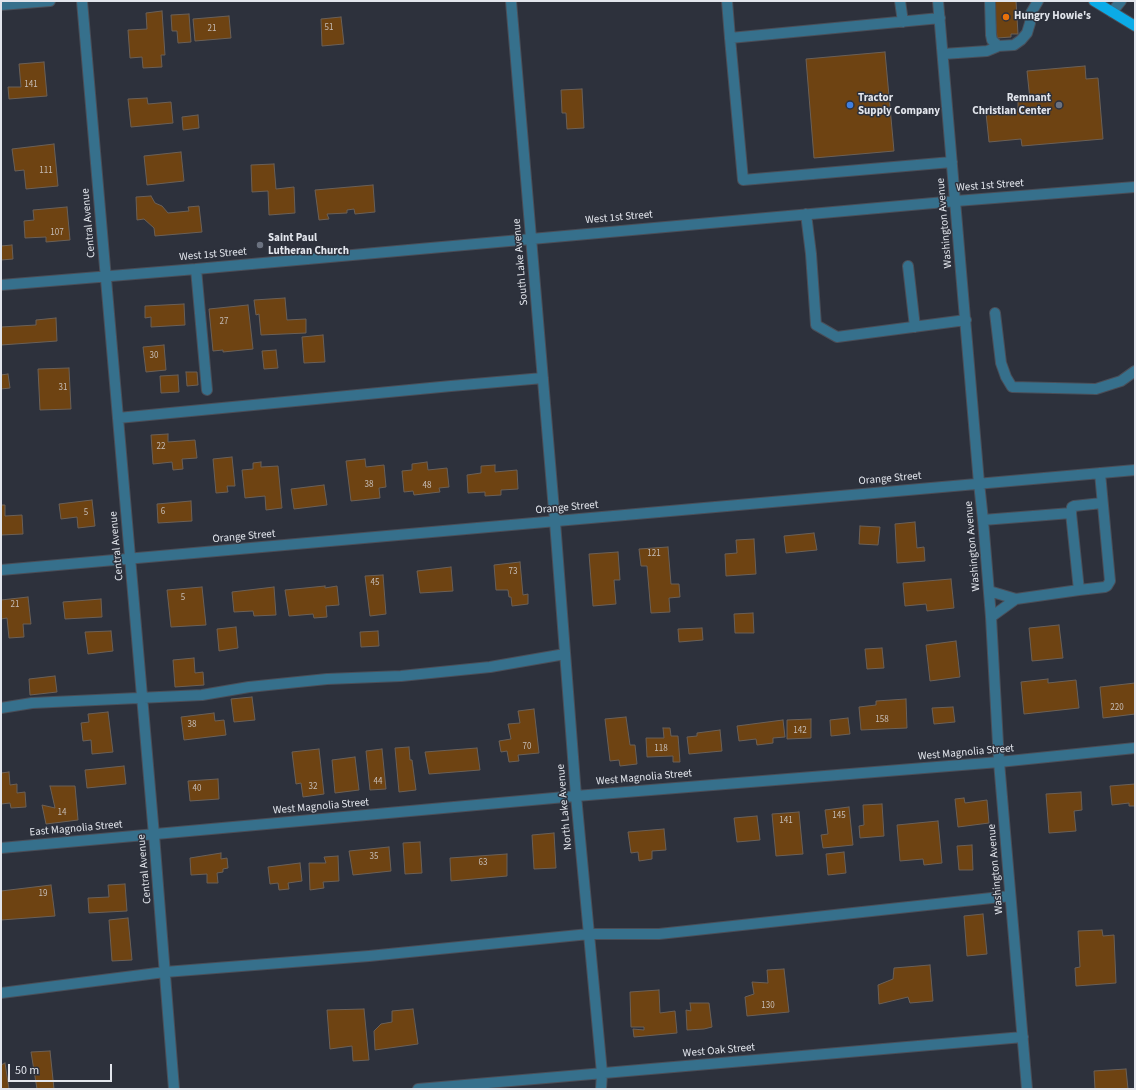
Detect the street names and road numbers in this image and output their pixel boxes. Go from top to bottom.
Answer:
street label: Washington Avenue [934,177,956,269]
street label: West 1st Street [956,177,1024,195]
street label: Central Avenue [79,188,99,258]
street label: West 1st Street [585,208,653,228]
street label: South Lake Avenue [511,218,531,306]
street label: West 1st Street [179,245,247,265]
street label: Orange Street [858,470,922,488]
street label: Orange Street [535,499,599,517]
street label: Washington Avenue [962,500,984,592]
street label: Central Avenue [107,511,127,581]
street label: Orange Street [212,528,276,546]
street label: West Magnolia Street [917,742,1015,764]
street label: North Lake Avenue [555,763,575,851]
street label: West Magnolia Street [595,767,693,789]
street label: West Magnolia Street [272,796,370,818]
street label: East Magnolia Street [29,818,123,840]
street label: Washington Avenue [985,823,1007,915]
street label: Central Avenue [135,834,155,904]
street label: West Oak Street [682,1041,756,1061]

